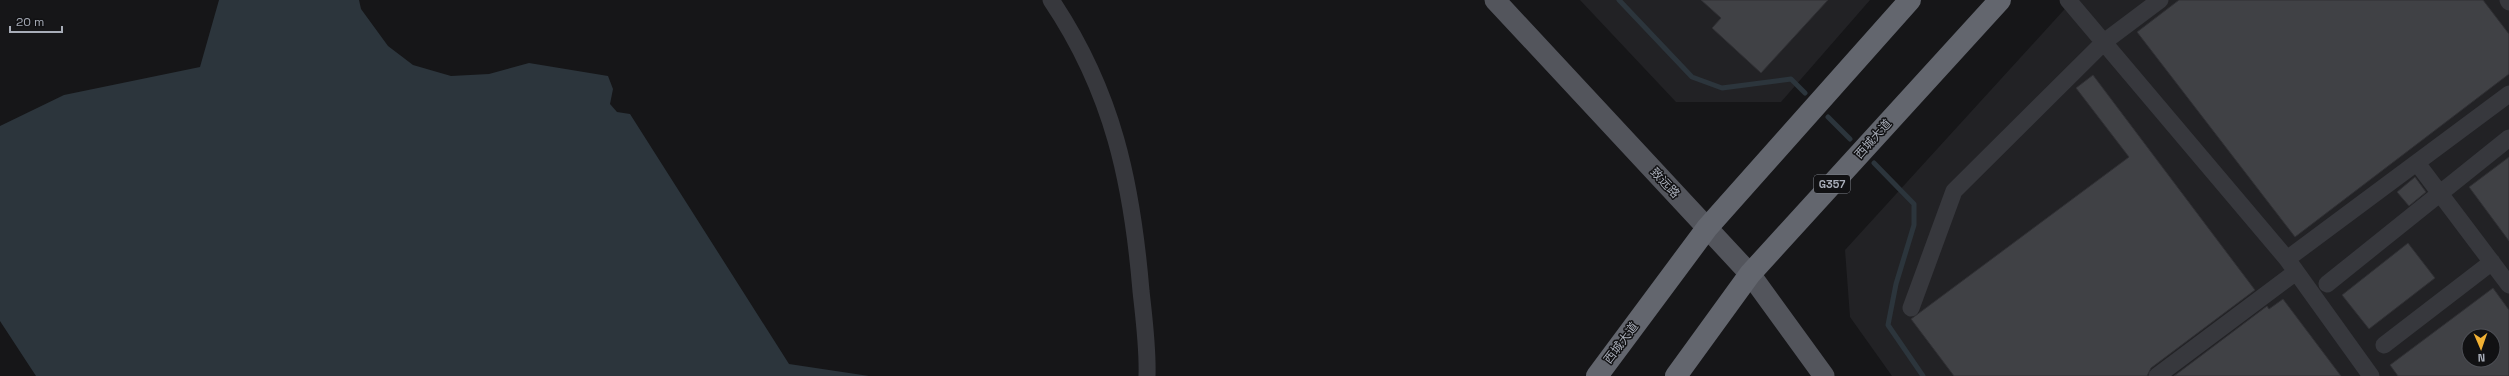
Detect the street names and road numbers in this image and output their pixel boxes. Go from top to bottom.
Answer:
street label: 西城大道 [1851,116,1895,162]
street label: 致远路 [1647,164,1683,202]
road number: G357 [1814,175,1850,193]
street label: 西城大道 [1600,319,1642,367]

